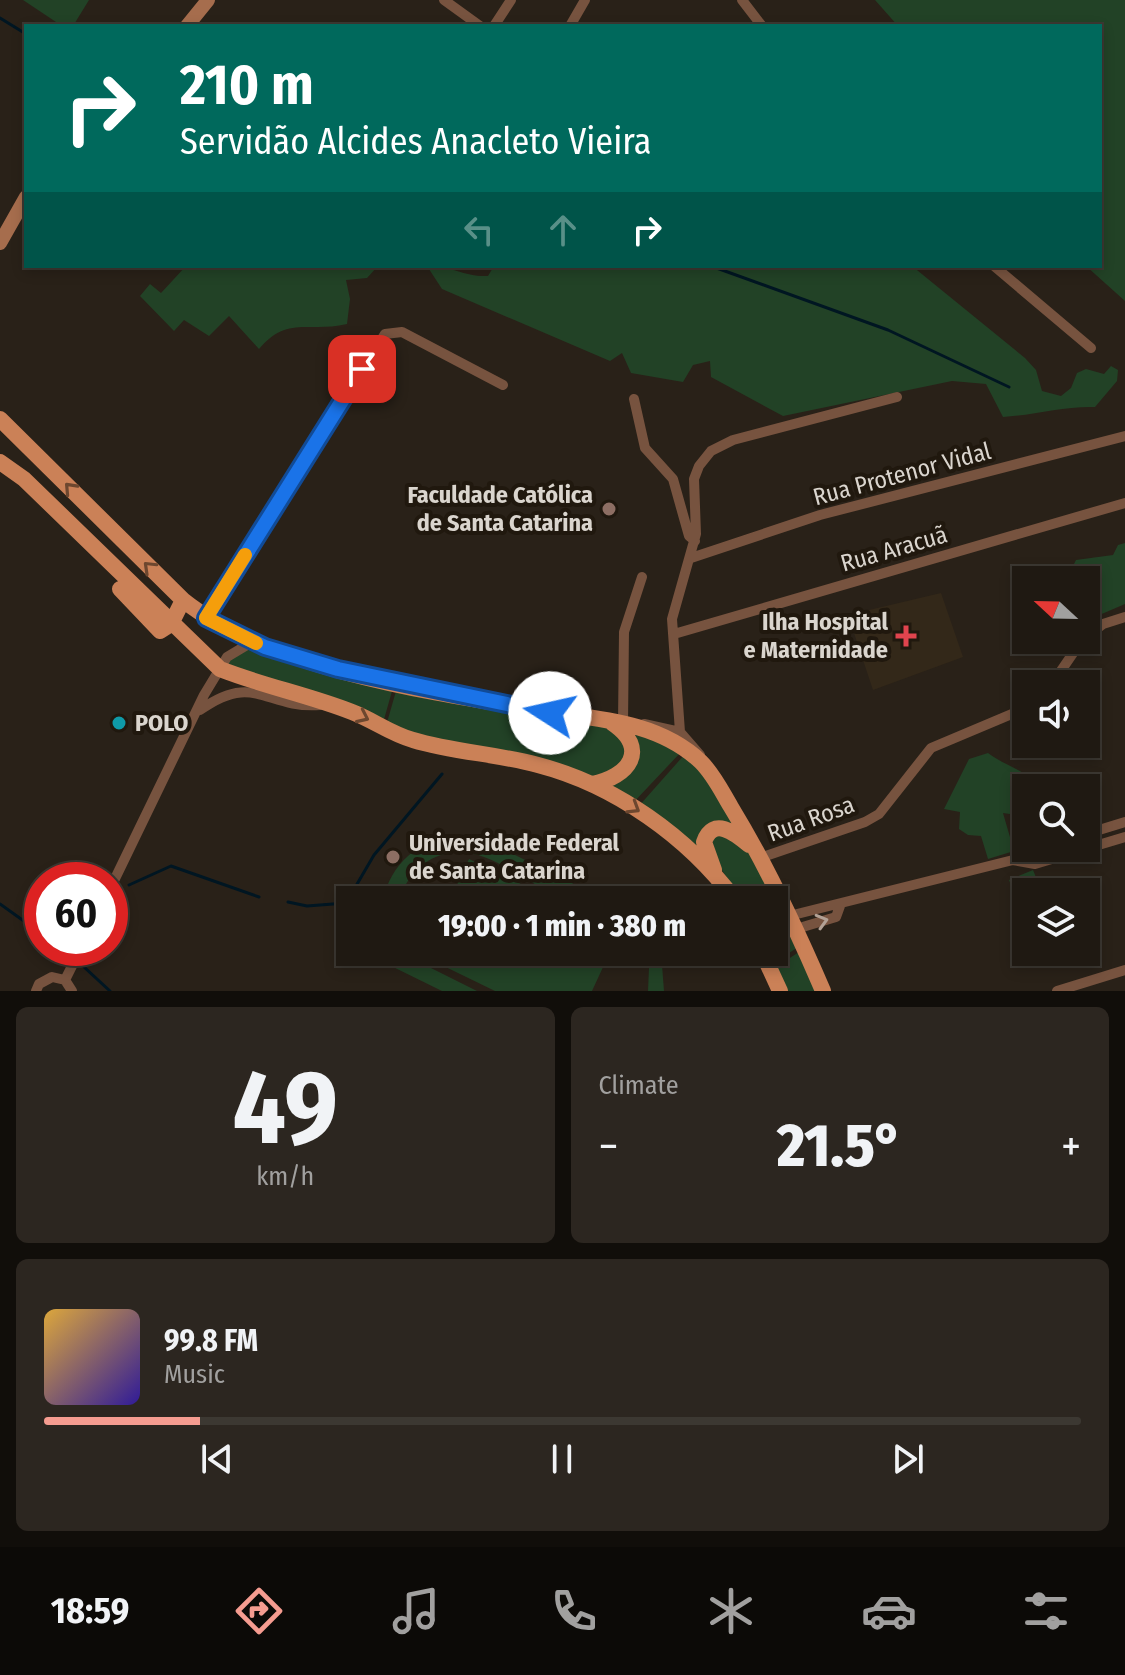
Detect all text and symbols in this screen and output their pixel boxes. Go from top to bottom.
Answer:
text: 210 m [180,52,314,119]
icon: right [48,56,152,160]
text: Servidão Alcides Anacleto Vieira [180,120,651,164]
icon: left [457,208,501,252]
icon: ahead [541,208,585,252]
icon: right [625,208,669,252]
pin [328,335,396,403]
icon: arrive [340,347,384,391]
street label: Rua Protenor Vidal [810,437,994,511]
place label: Faculdade Católica de Santa Catarina [408,481,593,537]
one-way arrow [65,483,80,497]
marker: Faculdade Católica de Santa Catarina [600,500,618,518]
street label: Rua Aracuã [838,520,950,578]
one-way arrow [144,563,159,577]
north arrow [1012,566,1100,654]
map controls [1012,566,1100,966]
place label: Ilha Hospital e Maternidade [744,608,888,664]
marker: Ilha Hospital e Maternidade [895,625,917,647]
button: sound [1012,670,1100,758]
position arrow [508,671,592,755]
one-way arrow [355,707,370,723]
place label: POLO [135,709,188,737]
marker: POLO [110,714,128,732]
button: search [1012,774,1100,862]
street label: Rua Rosa [764,790,858,848]
one-way arrow [625,799,640,814]
place label: Universidade Federal de Santa Catarina [409,829,620,885]
marker: Universidade Federal de Santa Catarina [384,848,402,866]
speed limit sign: 60 [24,862,128,966]
button: layers [1012,878,1100,966]
text: 19:00 · 1 min · 380 m [438,908,686,944]
one-way arrow [814,914,828,931]
text: 49 [233,1046,338,1171]
text: Climate [599,1070,679,1101]
text: 21.5° [777,1110,902,1182]
text: − [599,1120,618,1173]
text: + [1061,1120,1081,1173]
text: km/h [256,1161,314,1192]
text: 99.8 FM [164,1323,258,1359]
text: Music [164,1359,225,1390]
icon: previous [195,1437,239,1481]
icon: pause [540,1437,584,1481]
icon: next [886,1437,930,1481]
icon: directions [231,1583,287,1639]
icon: music [388,1583,444,1639]
icon: phone [546,1583,602,1639]
icon: climate [703,1583,759,1639]
icon: car [861,1583,917,1639]
icon: filters [1018,1583,1074,1639]
text: 18:59 [51,1589,129,1633]

